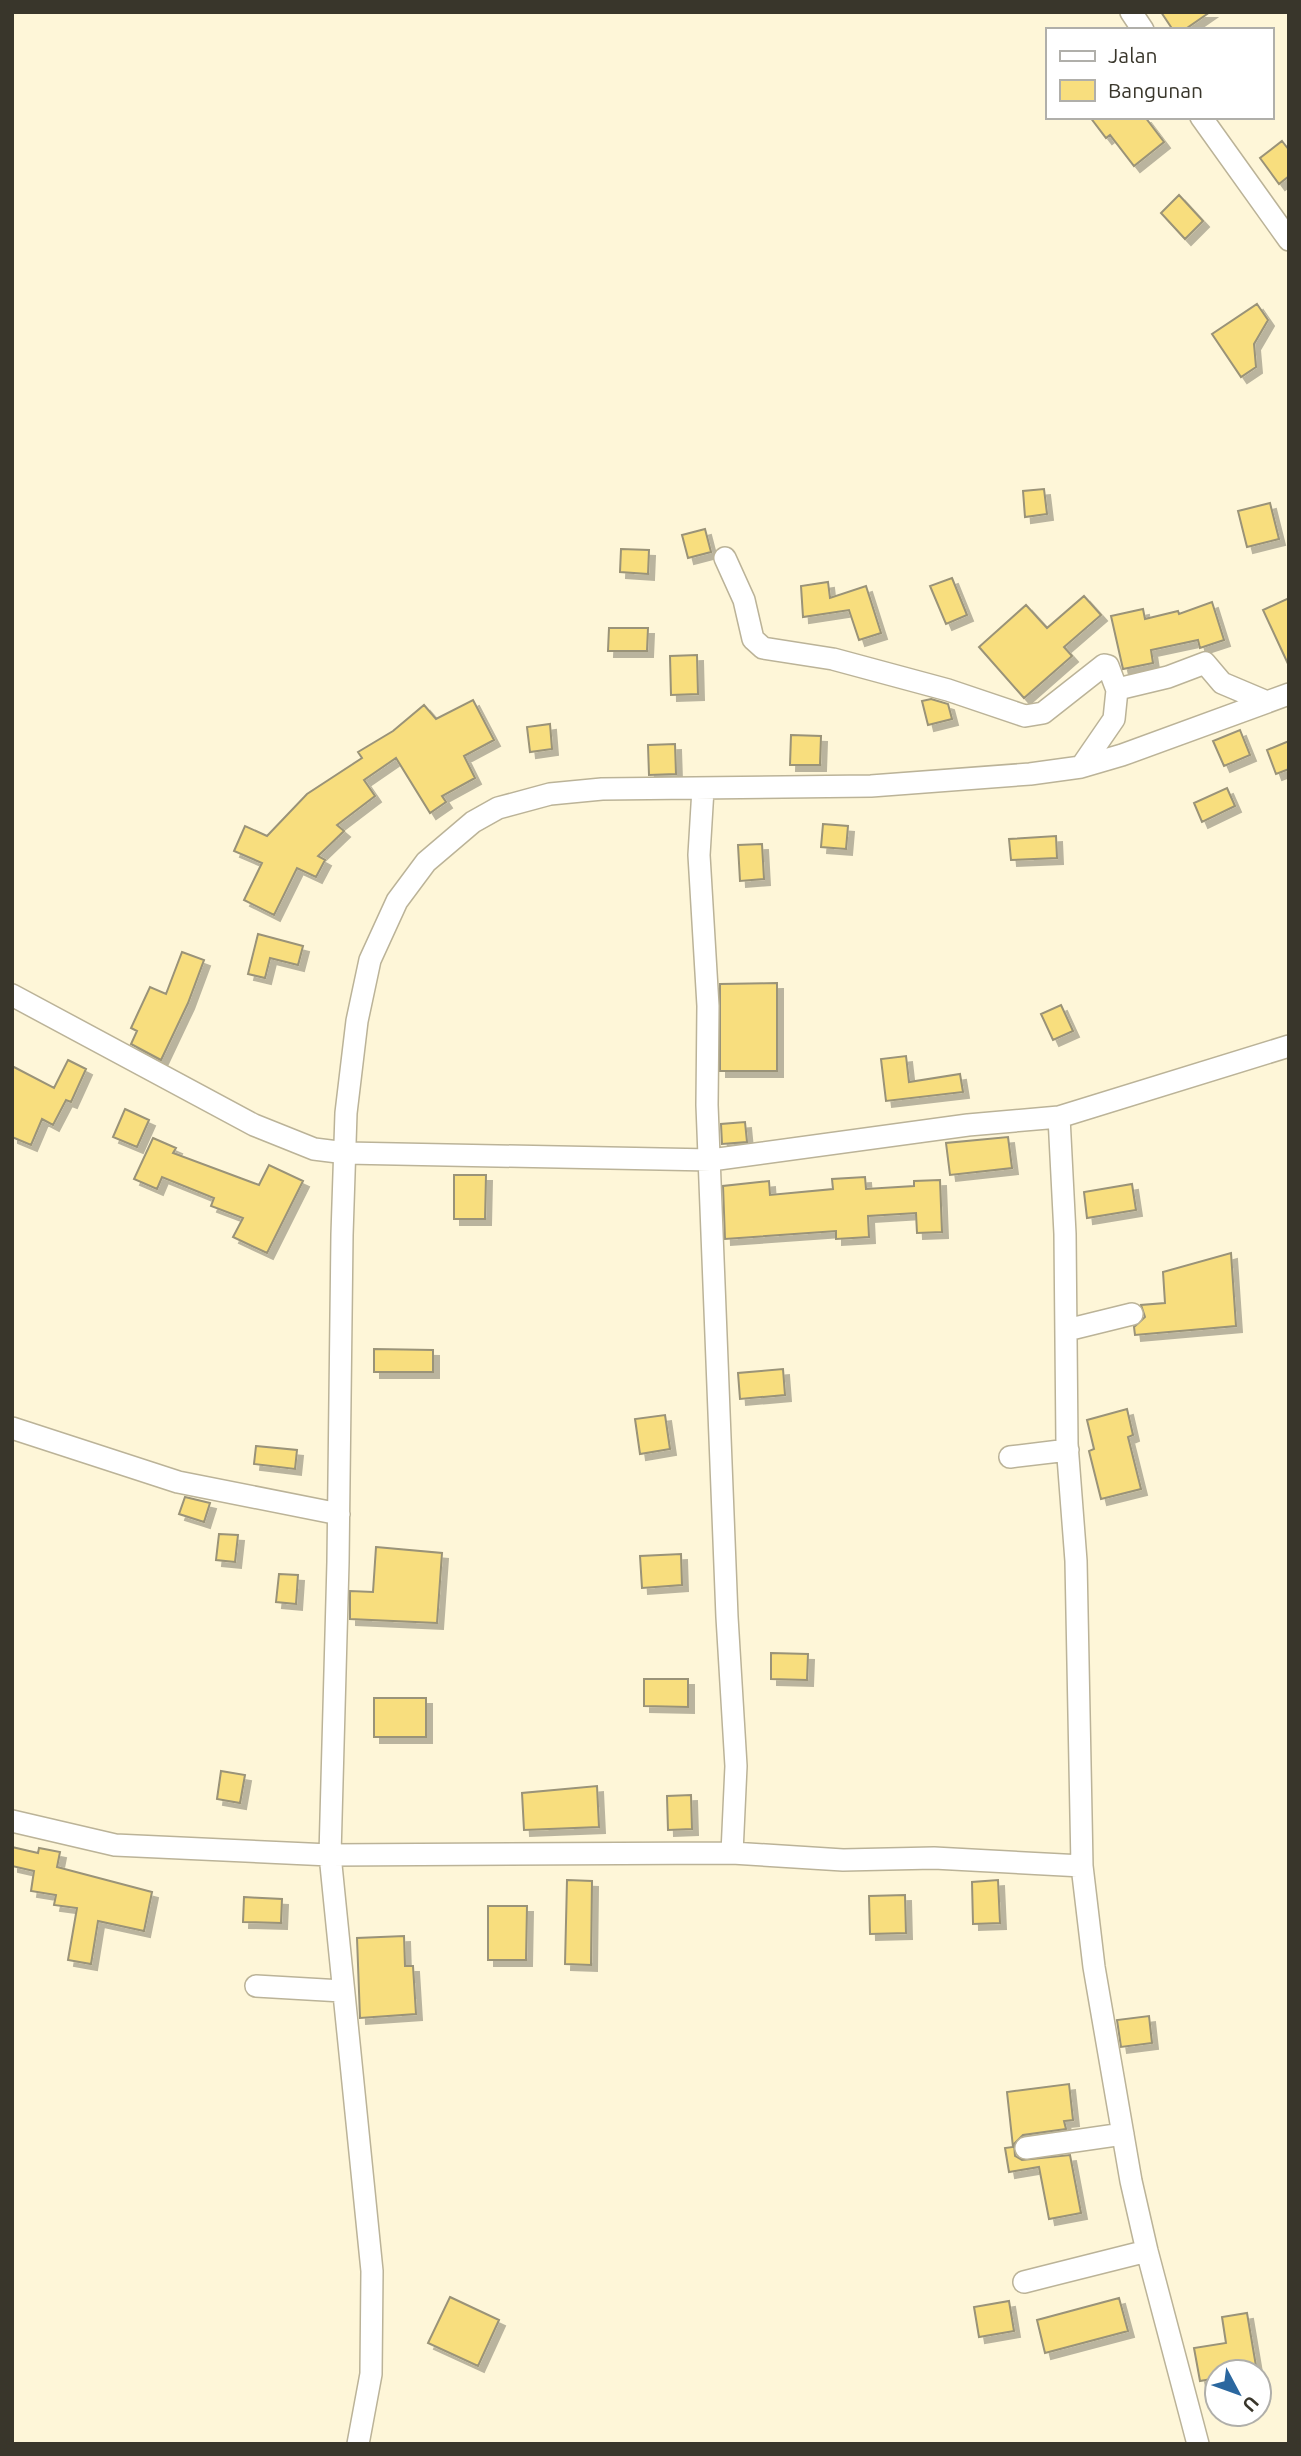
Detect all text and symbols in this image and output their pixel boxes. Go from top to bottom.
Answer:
legend [1046,28,1273,119]
text: Jalan [1108,43,1157,67]
text: Bangunan [1108,78,1203,102]
north arrow [1203,2358,1273,2428]
text: U [1238,2392,1264,2416]

